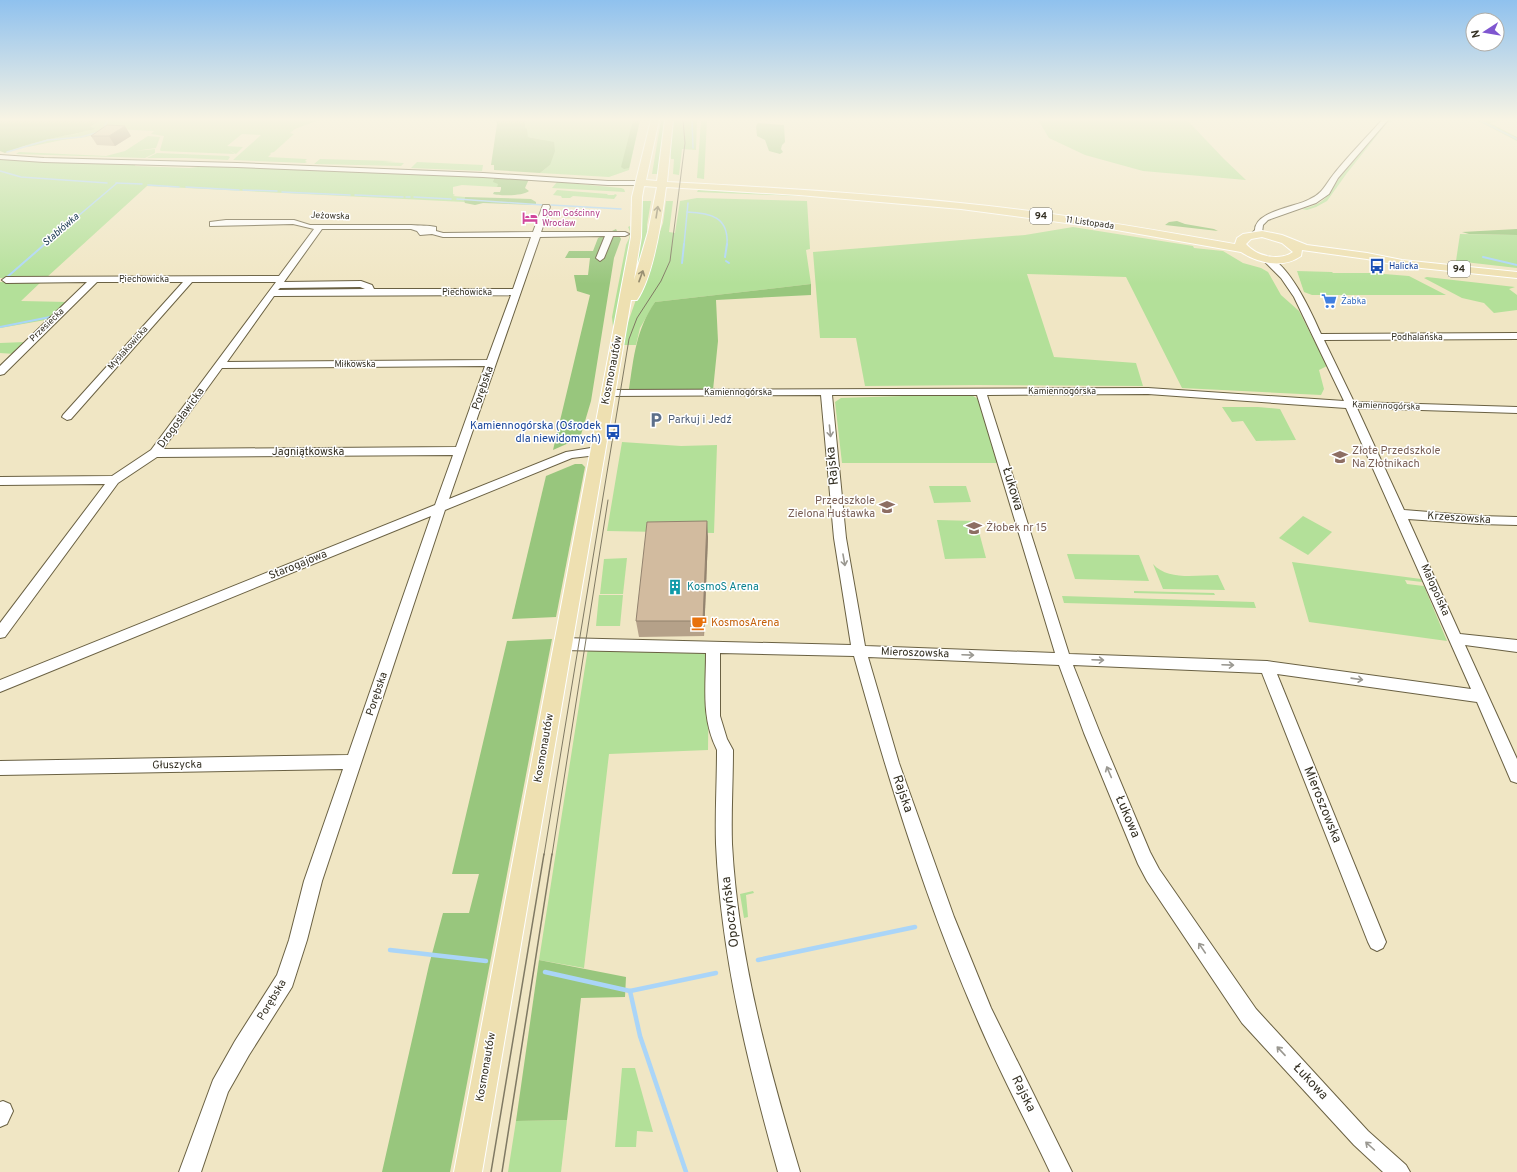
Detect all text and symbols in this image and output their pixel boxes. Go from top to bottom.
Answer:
north arrow [1465,12,1505,52]
text: N [1469,29,1484,39]
one-way arrow [653,206,661,219]
place label: Dom Gościnny Wrocław [542,208,600,229]
road number: 94 [1030,208,1052,224]
hotel icon: Dom Gościnny Wrocław [521,209,539,227]
water label: Stabłówka [40,210,83,249]
street label: Jeżowska [310,210,350,222]
street label: 11 Listopada [1065,214,1115,232]
bus stop icon: Halicka [1368,257,1386,275]
place label: Halicka [1389,261,1418,272]
road number: 94 [1448,261,1470,277]
one-way arrow [638,270,646,282]
street label: Piechowicka [119,274,169,285]
street label: Piechowicka [442,287,492,298]
supermarket icon: Żabka [1320,292,1338,310]
place label: Żabka [1341,295,1366,307]
street label: Przesiecka [28,306,67,344]
street label: Mysłakowicka [105,324,151,372]
street label: Podhalańska [1391,332,1443,343]
street label: Kosmonautów [598,334,626,406]
street label: Miłkowska [334,359,376,370]
street label: Porębska [469,364,497,412]
street label: Drogosławicka [154,385,208,451]
street label: Kamiennogórska [1028,386,1096,397]
street label: Kamiennogórska [704,387,772,398]
street label: Kamiennogórska [1352,399,1420,413]
parking icon: Parkuj i Jedź [647,411,665,429]
place label: Parkuj i Jedź [668,413,732,427]
place label: Kamiennogórska (Ośrodek dla niewidomych) [470,419,601,446]
bus stop icon: Kamiennogórska (Ośrodek dla niewidomych) [604,423,622,441]
one-way arrow [826,424,833,437]
place label: Złote Przedszkole Na Złotnikach [1352,444,1441,471]
street label: Jagniątkowska [272,445,345,459]
street label: Rajska [823,446,843,486]
school or university icon: Złote Przedszkole Na Złotnikach [1331,448,1349,466]
street label: Łukowa [998,466,1026,512]
place label: Przedszkole Zielona Huśtawka [788,494,875,521]
school or university icon: Przedszkole Zielona Huśtawka [878,498,896,516]
street label: Krzeszowska [1427,509,1491,527]
school or university icon: Żłobek nr 15 [965,519,983,537]
place label: Żłobek nr 15 [986,520,1047,535]
street label: Starogajowa [267,547,329,583]
one-way arrow [840,553,848,566]
street label: Małopolska [1417,562,1453,618]
building icon: KosmoS Arena [666,578,684,596]
place label: KosmoS Arena [687,580,759,594]
cafe icon: KosmosArena [690,614,708,632]
place label: KosmosArena [711,616,780,630]
street label: Mieroszowska [881,645,950,661]
one-way arrow [961,651,974,659]
one-way arrow [1091,656,1104,664]
one-way arrow [1221,662,1234,669]
street label: Porębska [363,670,391,718]
one-way arrow [1350,675,1363,683]
street label: Kosmonautów [531,712,557,784]
street label: Głuszycka [152,758,202,772]
street label: Mieroszowska [1299,764,1345,846]
one-way arrow [1104,767,1112,779]
street label: Rajska [888,773,916,815]
street label: Łukowa [1111,794,1143,840]
street label: Opoczyńska [719,876,743,948]
one-way arrow [1198,942,1207,953]
street label: Porębska [254,977,290,1023]
street label: Kosmonautów [473,1031,499,1103]
one-way arrow [1276,1046,1286,1056]
street label: Łukowa [1289,1060,1331,1104]
street label: Rajska [1007,1073,1039,1115]
one-way arrow [1364,1141,1375,1150]

